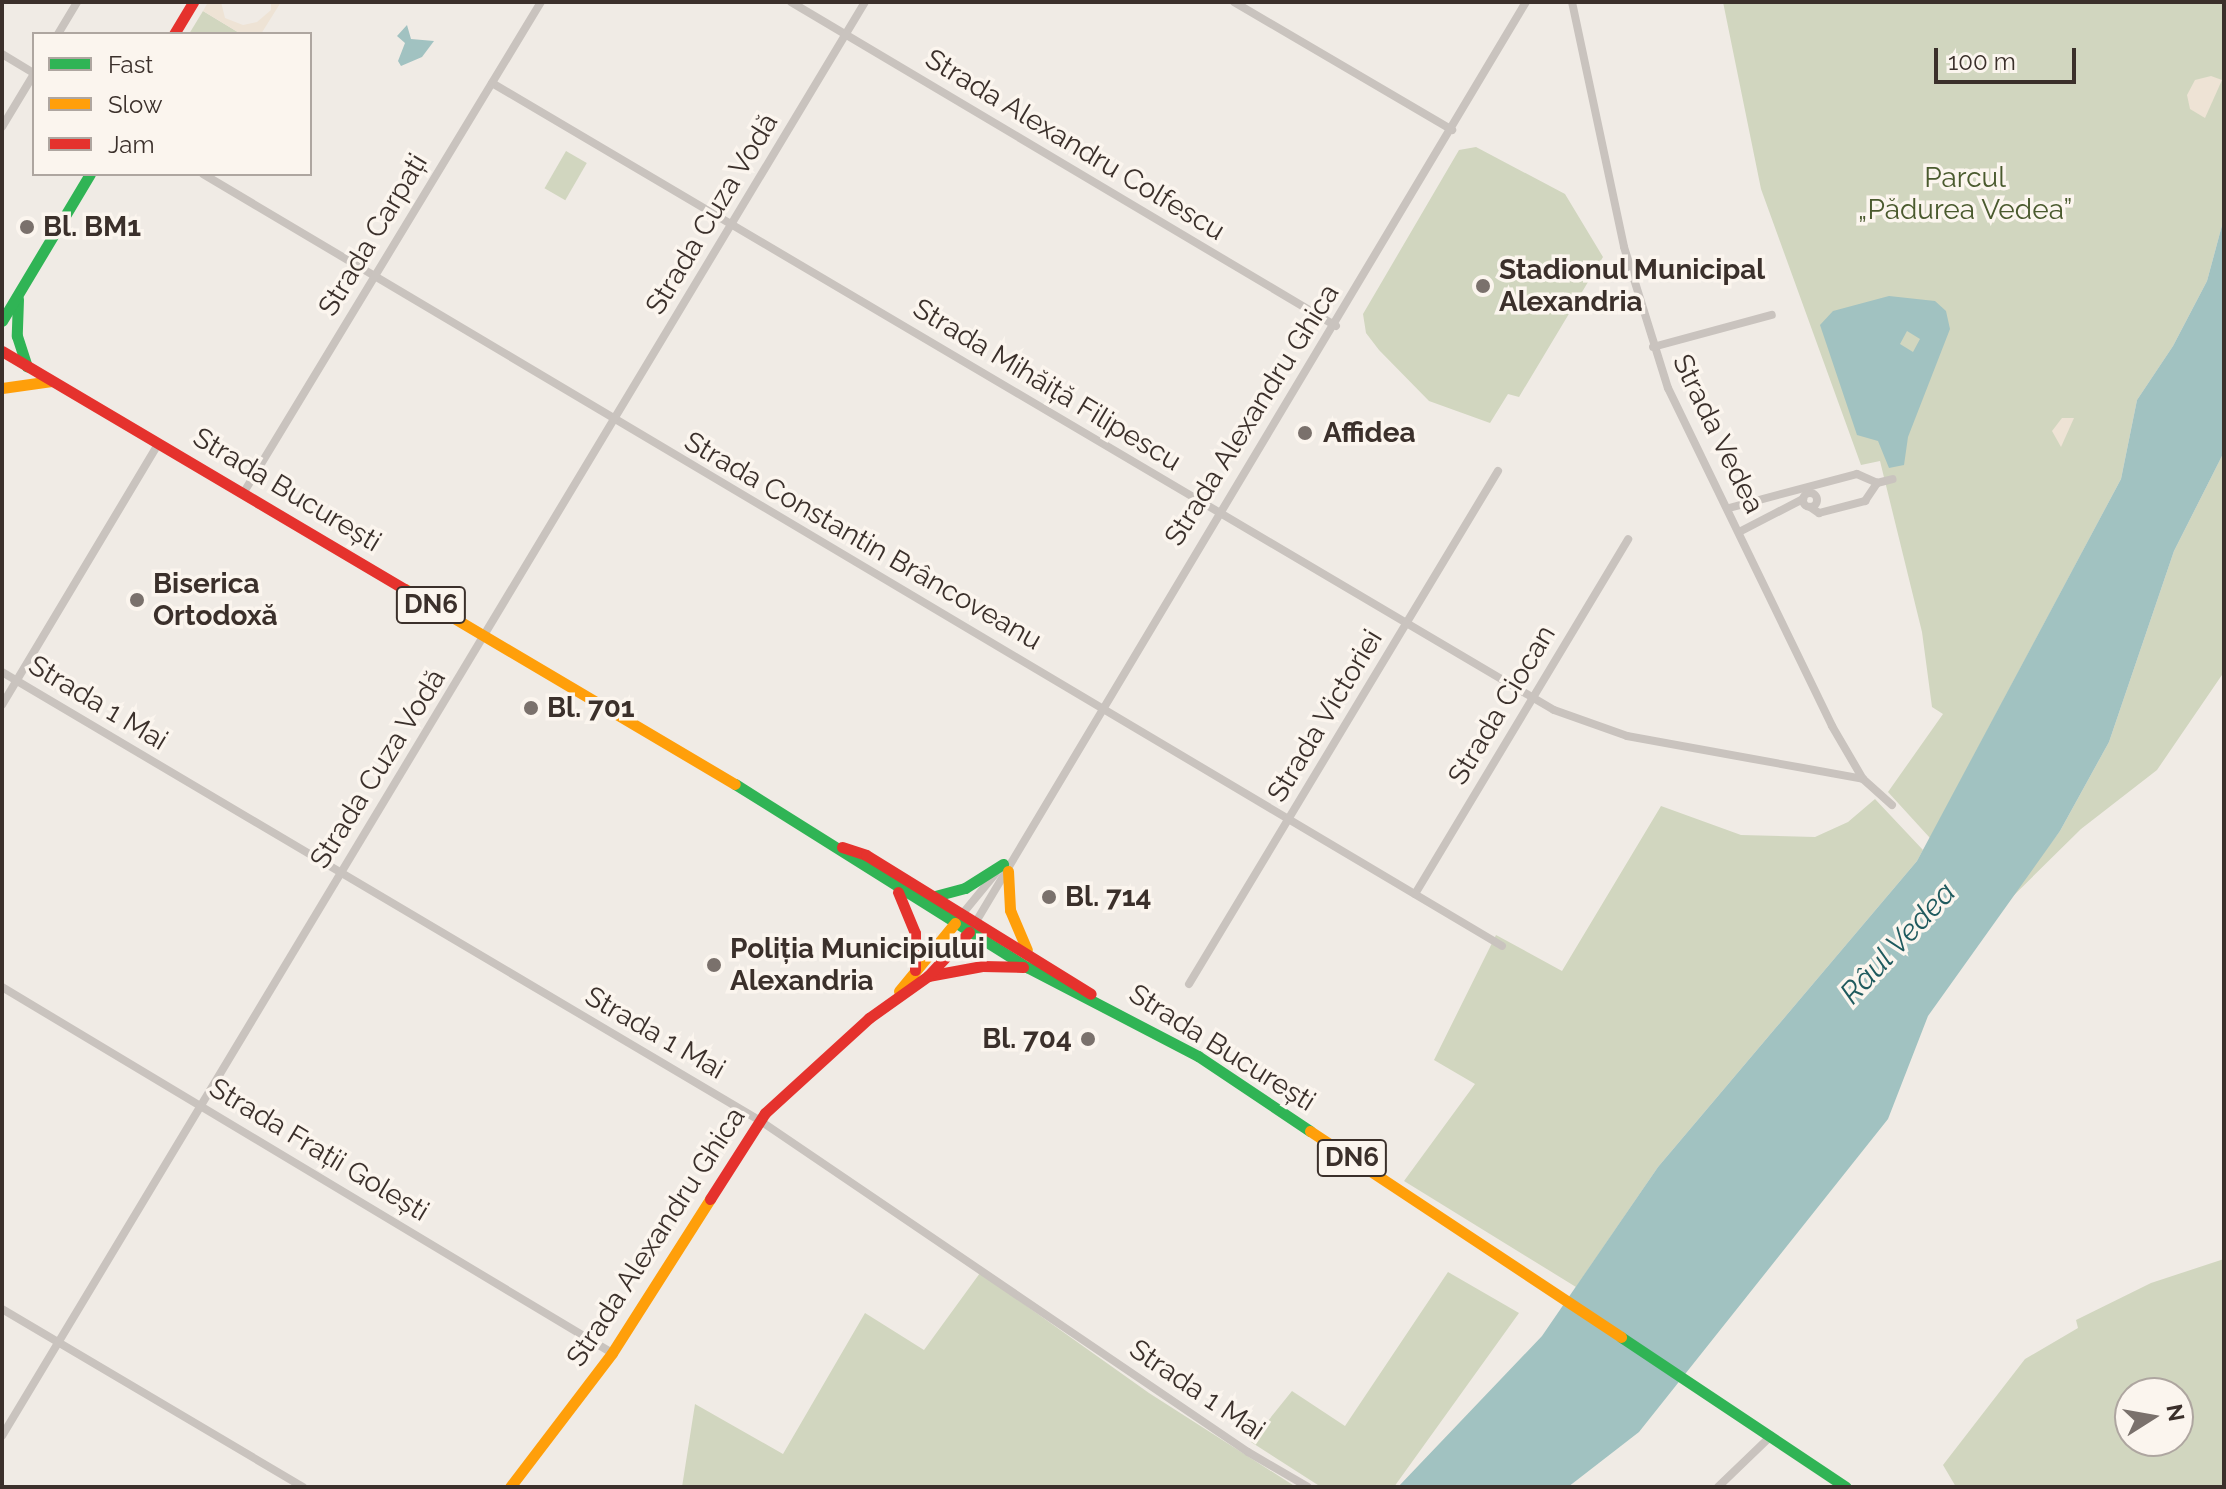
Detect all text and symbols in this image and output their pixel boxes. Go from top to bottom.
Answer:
legend [32,32,312,176]
scale bar [1938,32,2080,82]
street label: Strada Alexandru Colfescu [919,42,1231,248]
text: 100 m [1948,47,2016,76]
text: Fast [108,50,153,79]
text: Slow [108,90,162,119]
street label: Strada Cuza Vodă [639,107,785,321]
text: Jam [108,130,154,159]
street label: Strada Carpați [311,148,435,322]
park label: Parcul „Pădurea Vedea” [1857,161,2073,227]
place label: Bl. BM1 [43,210,141,244]
marker: Bl. BM1 [18,218,36,236]
place label: Stadionul Municipal Alexandria [1499,253,1766,319]
marker: Stadionul Municipal Alexandria [1474,277,1492,295]
street label: Strada Alexandru Ghica [1157,278,1347,552]
street label: Strada Mihăiță Filipescu [907,292,1187,478]
street label: Strada Vedea [1665,349,1771,519]
place label: Affidea [1323,416,1415,450]
street label: Strada București [187,421,387,559]
marker: Affidea [1294,422,1316,444]
street label: Strada Constantin Brâncoveanu [678,425,1048,657]
place label: Biserica Ortodoxă [153,567,278,633]
road number: DN6 [395,583,467,627]
marker: Biserica Ortodoxă [128,591,146,609]
street label: Strada Ciocan [1441,619,1563,791]
street label: Strada Victoriei [1260,623,1390,809]
street label: Strada 1 Mai [23,648,173,758]
street label: Strada Cuza Vodă [303,663,453,875]
place label: Bl. 701 [547,691,635,725]
marker: Bl. 701 [522,699,540,717]
water label: Râul Vedea [1832,874,1964,1012]
place label: Bl. 714 [1065,880,1151,914]
marker: Bl. 714 [1040,888,1058,906]
place label: Poliția Municipiului Alexandria [730,932,985,998]
marker: Poliția Municipiului Alexandria [705,956,723,974]
street label: Strada București [1123,977,1321,1119]
street label: Strada 1 Mai [579,979,731,1087]
place label: Bl. 704 [982,1022,1072,1056]
marker: Bl. 704 [1079,1030,1097,1048]
street label: Strada Frații Golești [203,1071,435,1229]
street label: Strada Alexandru Ghica [559,1101,753,1373]
road number: DN6 [1316,1136,1388,1180]
street label: Strada 1 Mai [1123,1332,1271,1448]
north arrow [2114,1377,2194,1457]
text: N [2161,1402,2190,1424]

